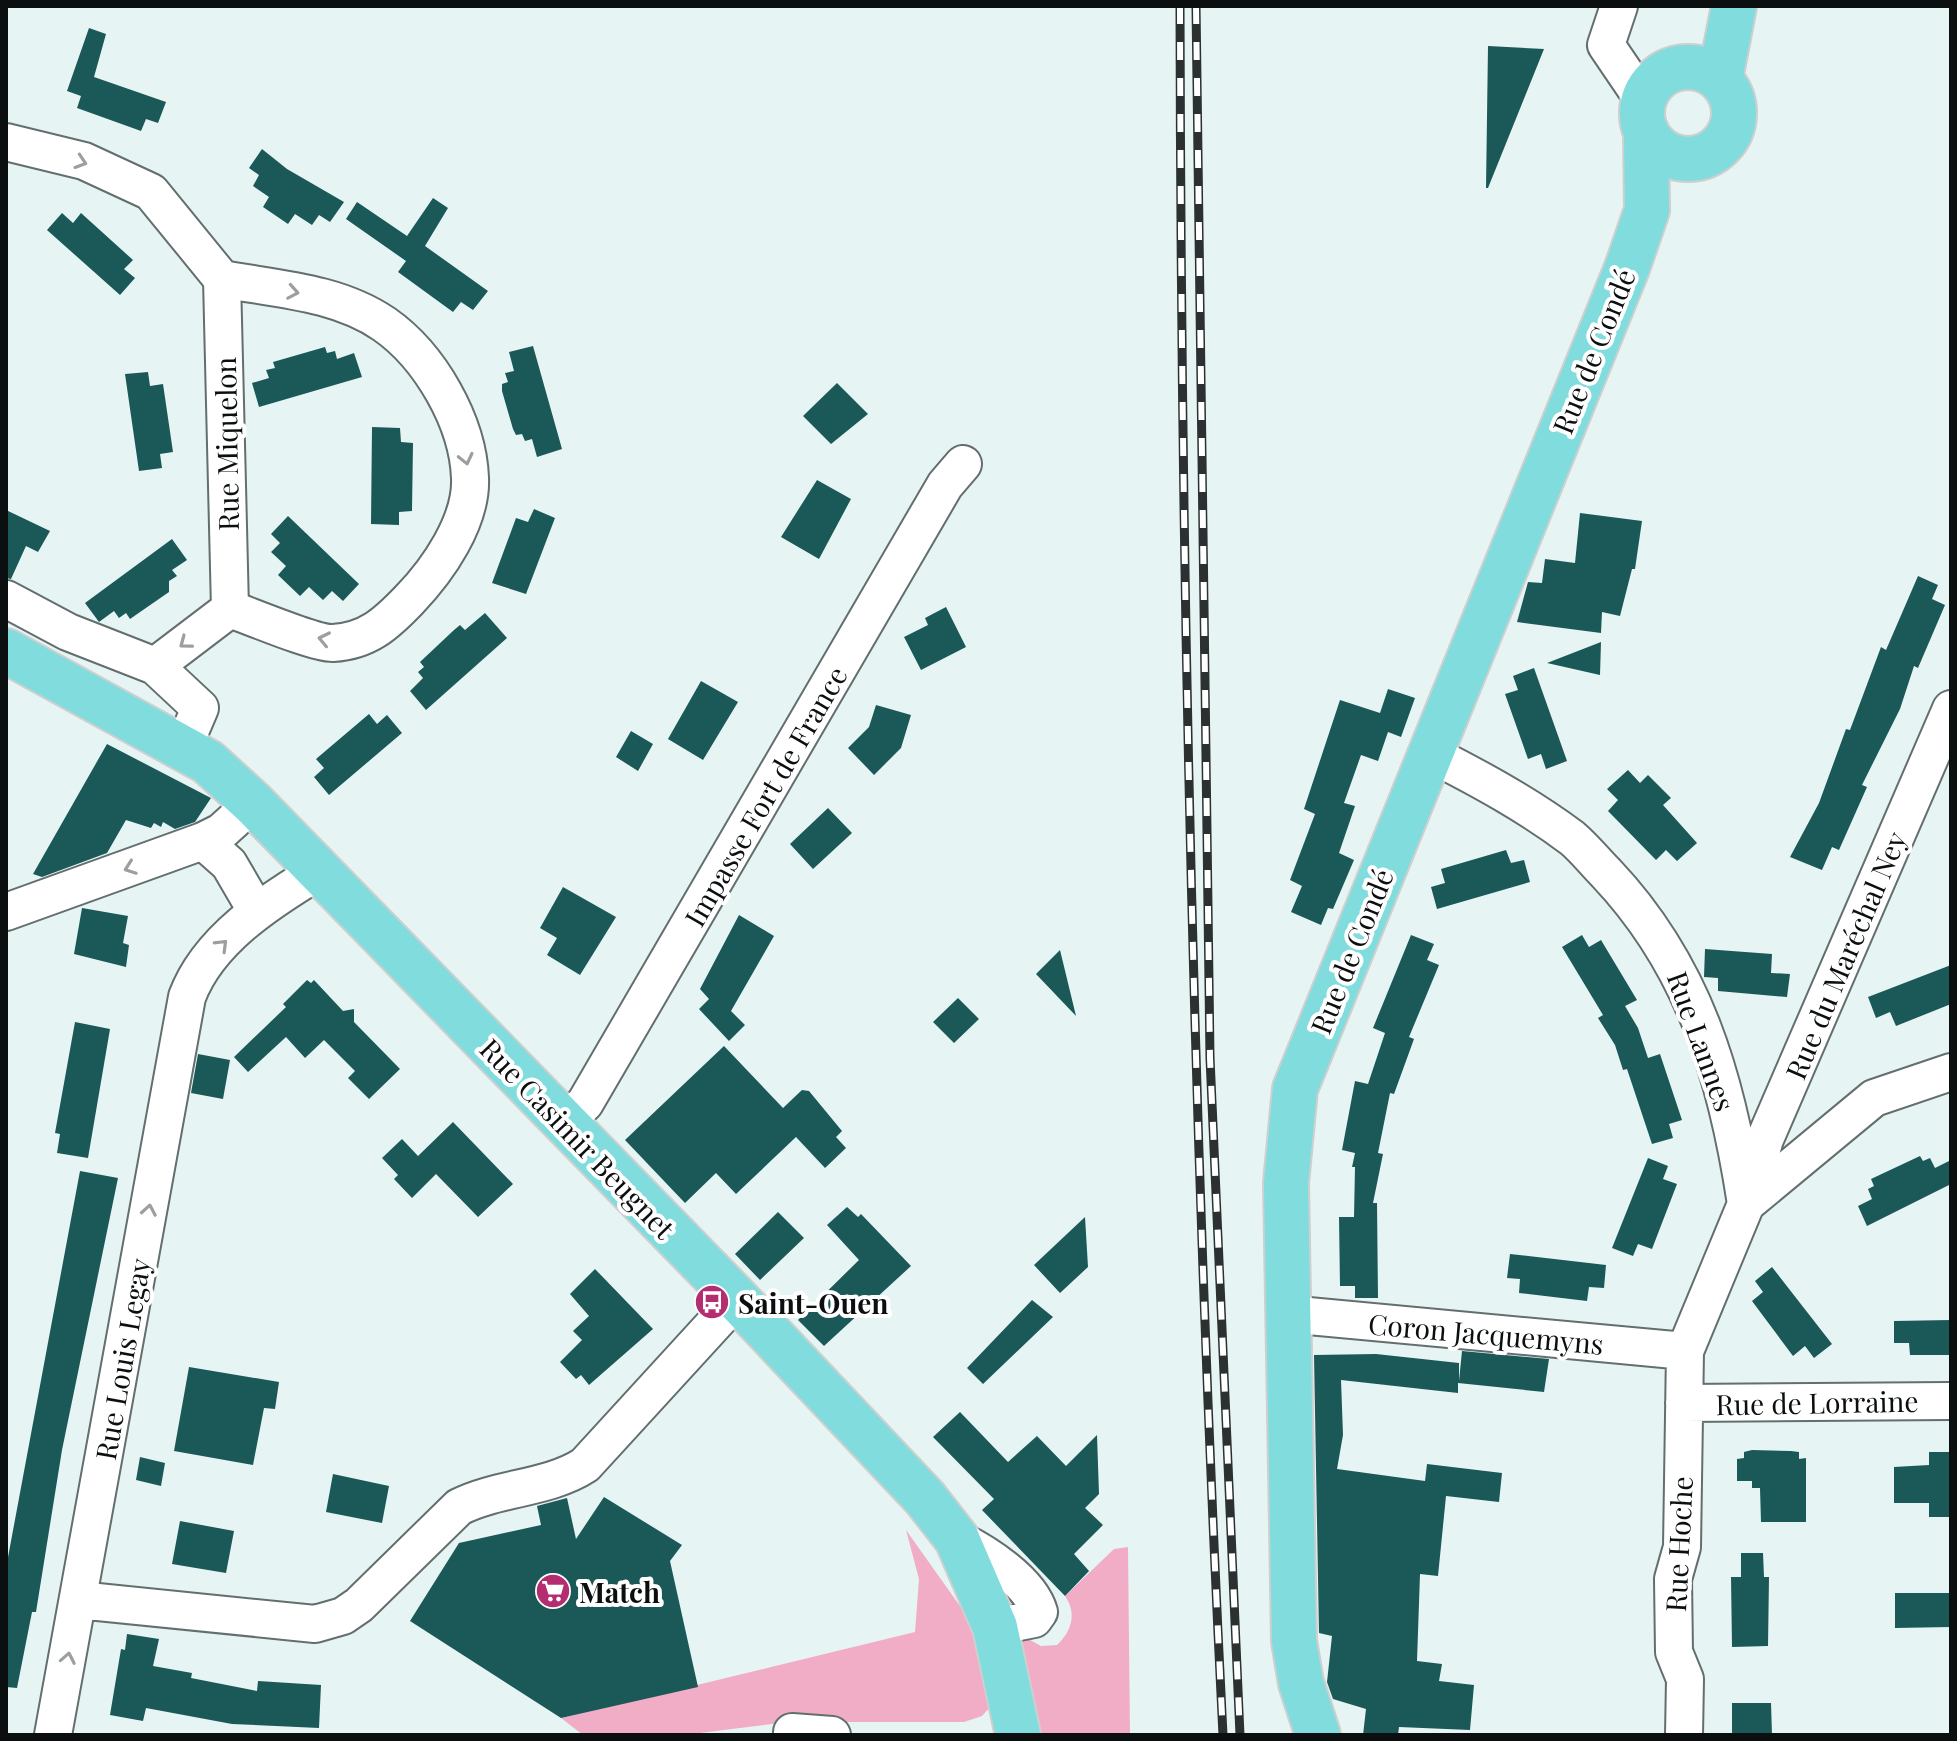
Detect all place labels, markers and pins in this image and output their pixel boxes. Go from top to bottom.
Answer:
bus stop icon: Saint-Ouen [693,1283,731,1321]
place label: Saint-Ouen [738,1284,889,1321]
supermarket icon: Match [534,1572,572,1610]
place label: Match [579,1573,660,1610]

